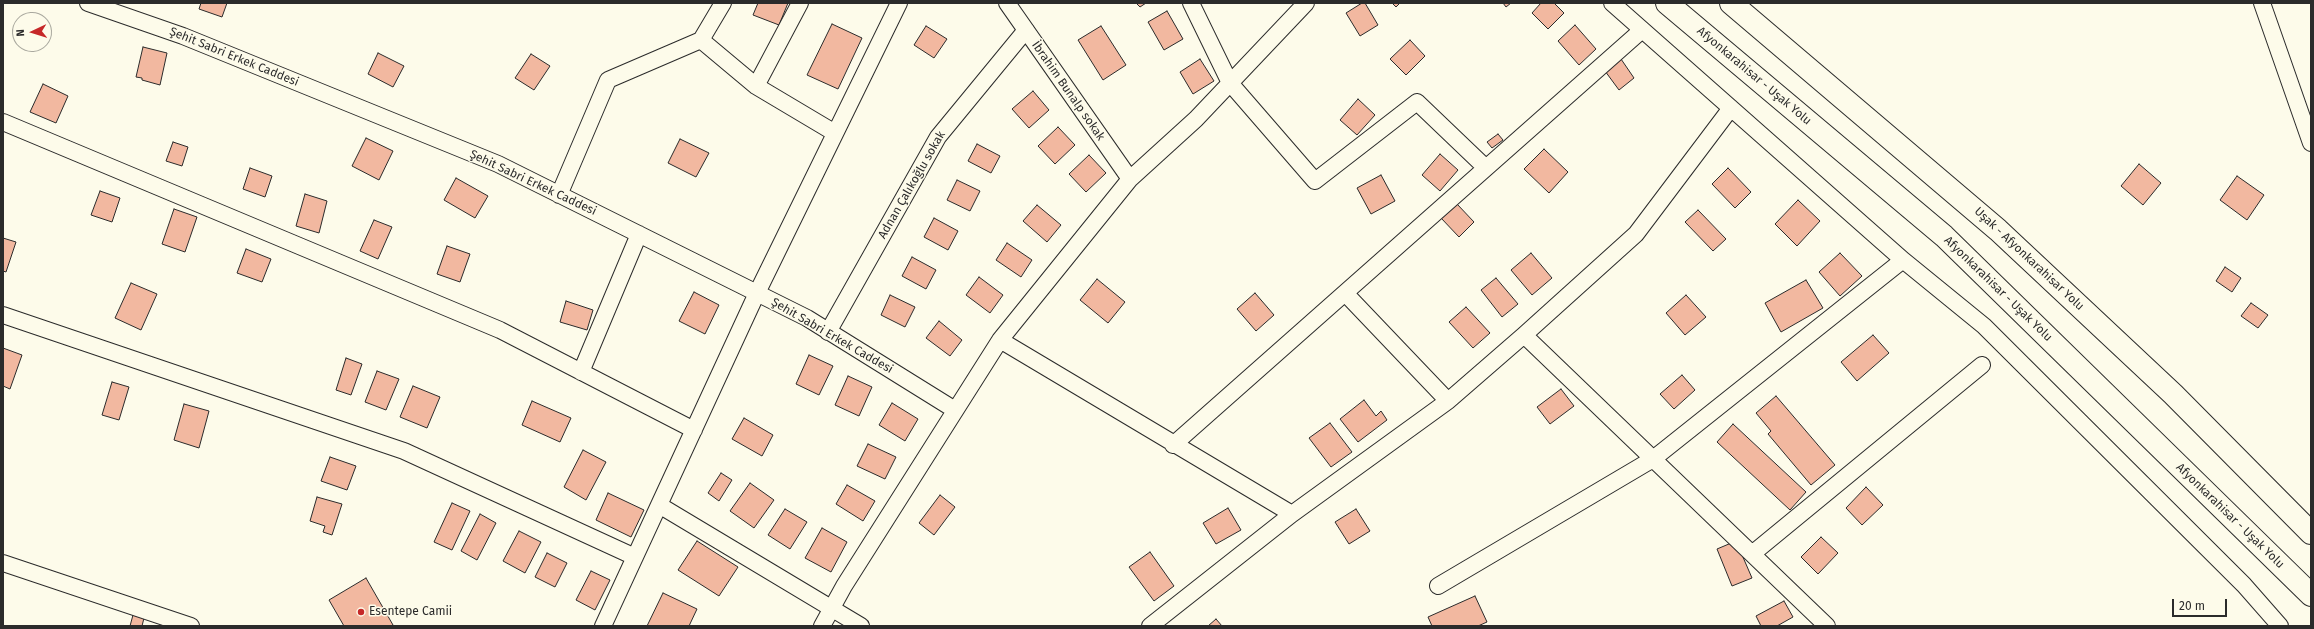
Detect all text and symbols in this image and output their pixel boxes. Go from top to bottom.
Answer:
north arrow [12,12,52,52]
street label: Şehit Sabri Erkek Caddesi [167,24,301,90]
street label: Afyonkarahisar - Uşak Yolu [1694,24,1814,128]
text: N [14,29,27,37]
street label: İbrahim Bunalp sokak [1028,39,1108,143]
street label: Adnan Çalıkoğlu sokak [875,129,949,241]
street label: Şehit Sabri Erkek Caddesi [467,147,599,219]
street label: Uşak - Afyonkarahisar Yolu [1971,204,2087,314]
street label: Afyonkarahisar - Uşak Yolu [1941,233,2055,345]
street label: Şehit Sabri Erkek Caddesi [769,295,895,377]
street label: Afyonkarahisar - Uşak Yolu [2173,460,2287,572]
scale bar [2174,591,2229,617]
text: 20 m [2179,599,2205,613]
place label: Esentepe Camii [369,605,452,619]
marker: Esentepe Camii [356,607,366,617]

